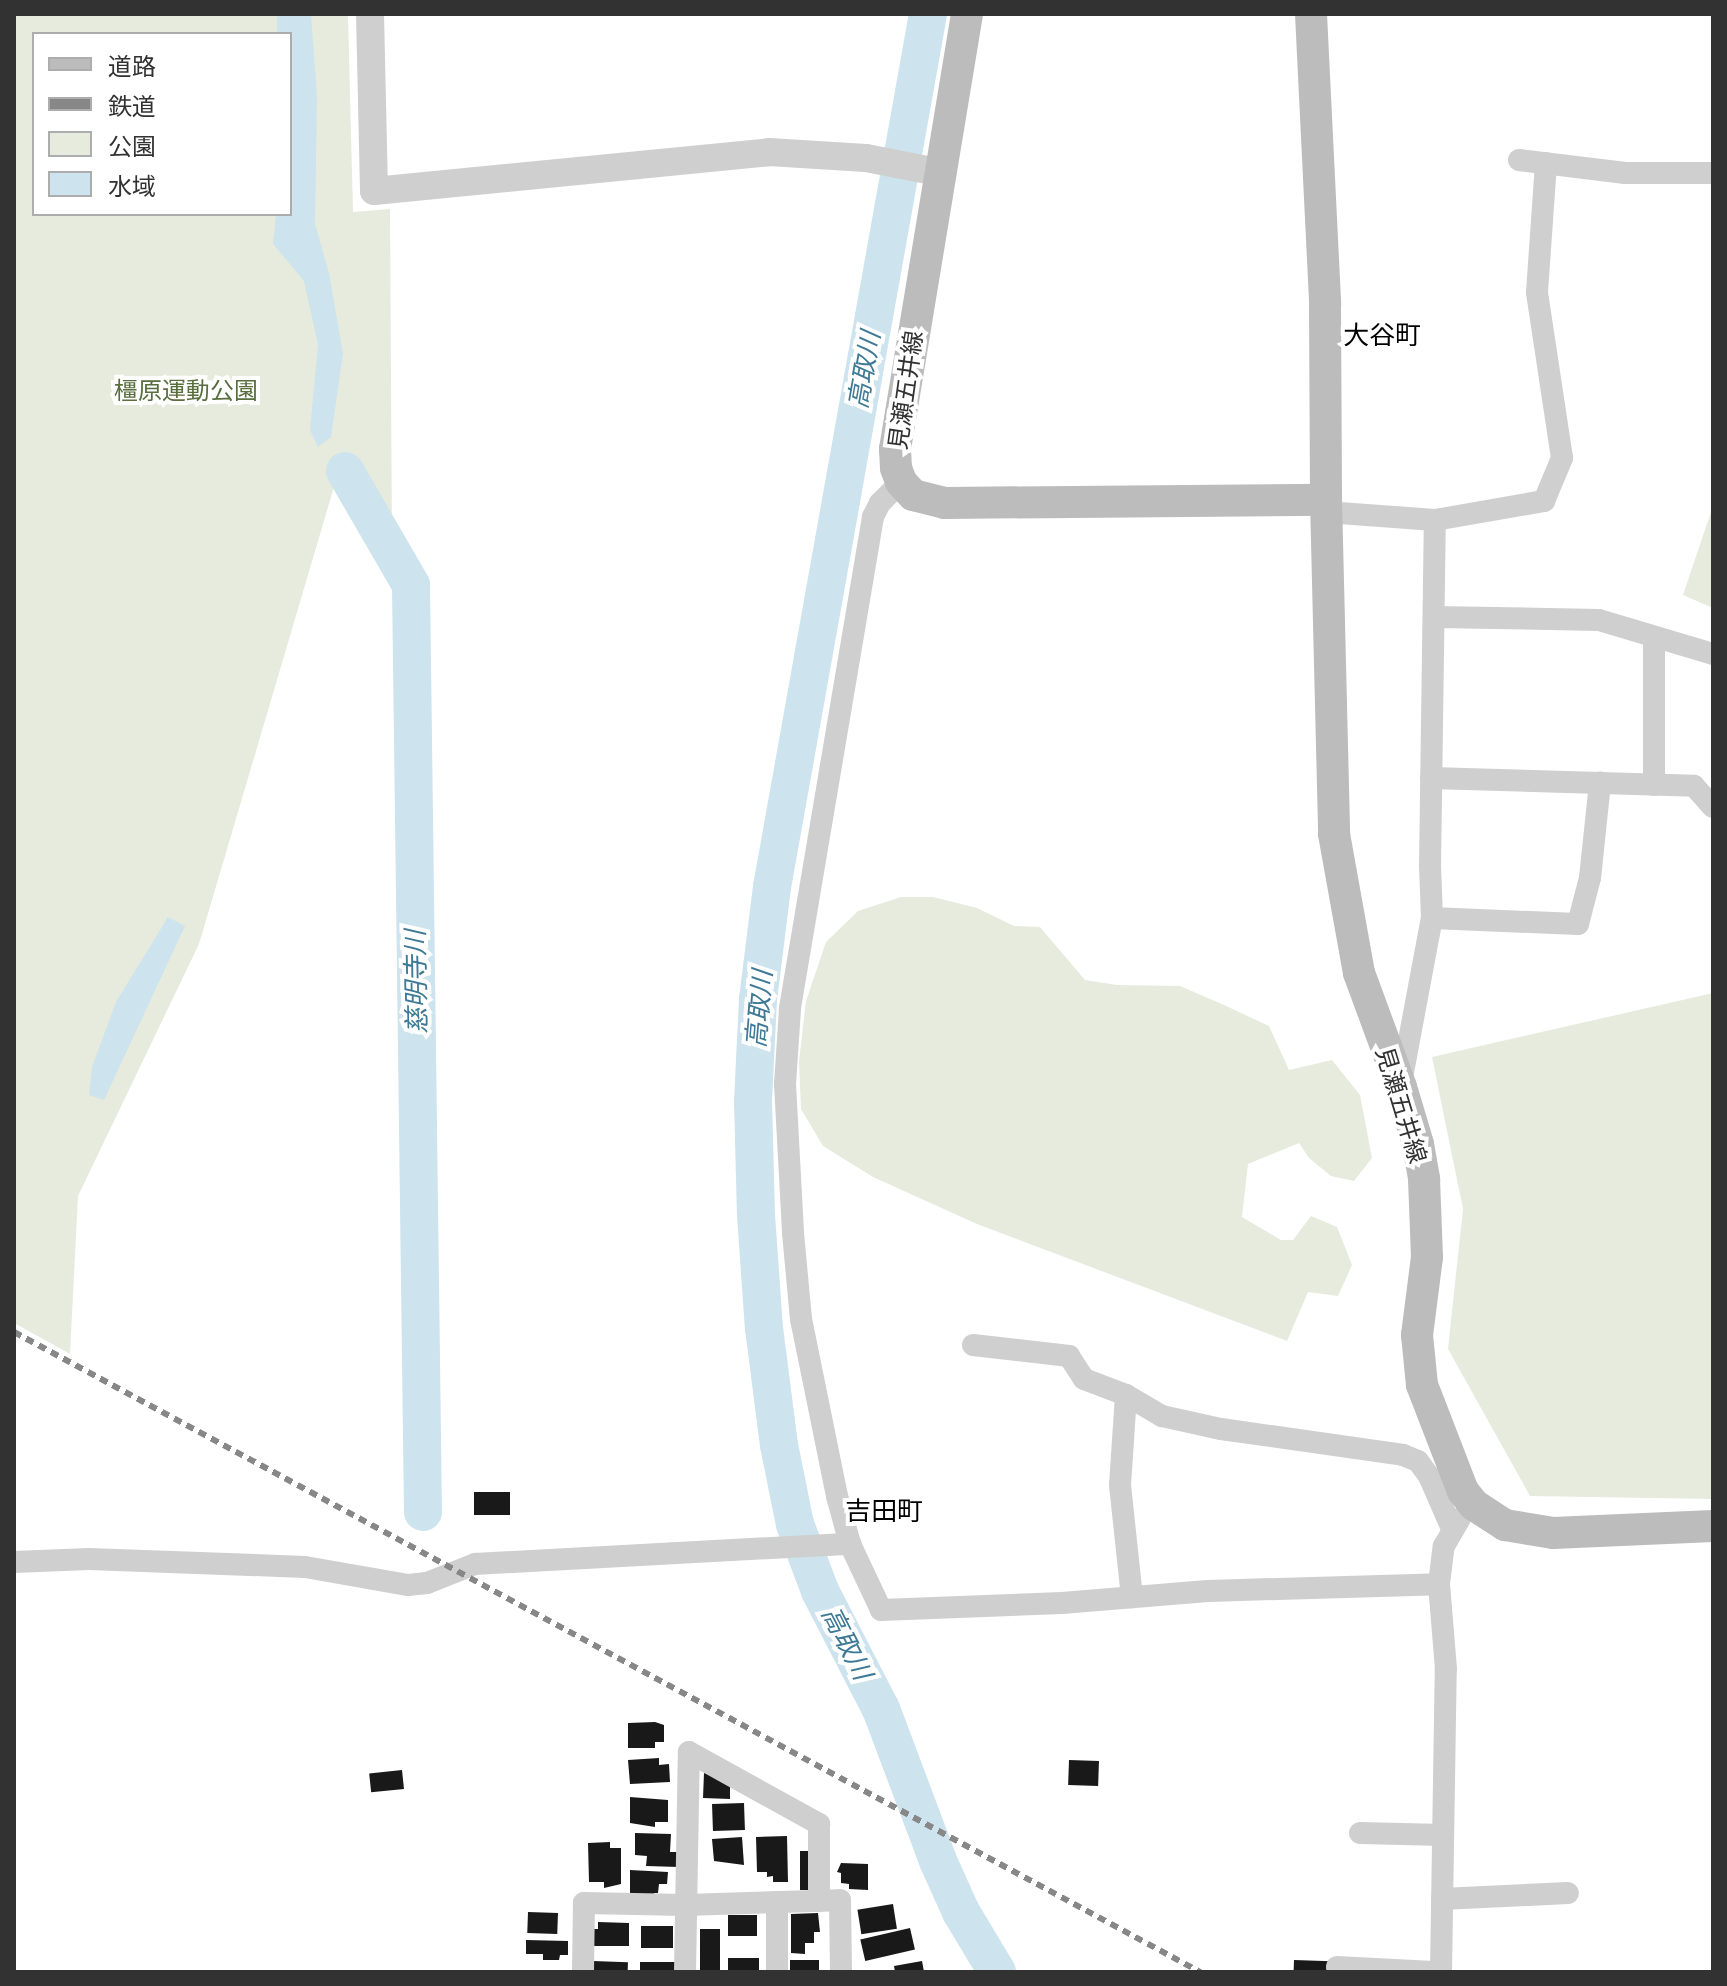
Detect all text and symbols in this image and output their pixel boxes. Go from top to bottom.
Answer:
legend [32,32,292,216]
text: 道路 [108,49,156,82]
text: 鉄道 [108,89,156,122]
text: 公園 [108,129,156,162]
text: 水域 [108,169,156,202]
district label: 大谷町 [1343,319,1421,351]
water label: 高取川 [842,329,886,411]
street label: 見瀬五井線 [882,329,928,451]
park label: 橿原運動公園 [114,376,258,404]
water label: 慈明寺川 [399,930,433,1034]
water label: 高取川 [740,969,778,1049]
street label: 見瀬五井線 [1371,1043,1433,1167]
district label: 吉田町 [845,1495,923,1527]
water label: 高取川 [815,1601,879,1685]

